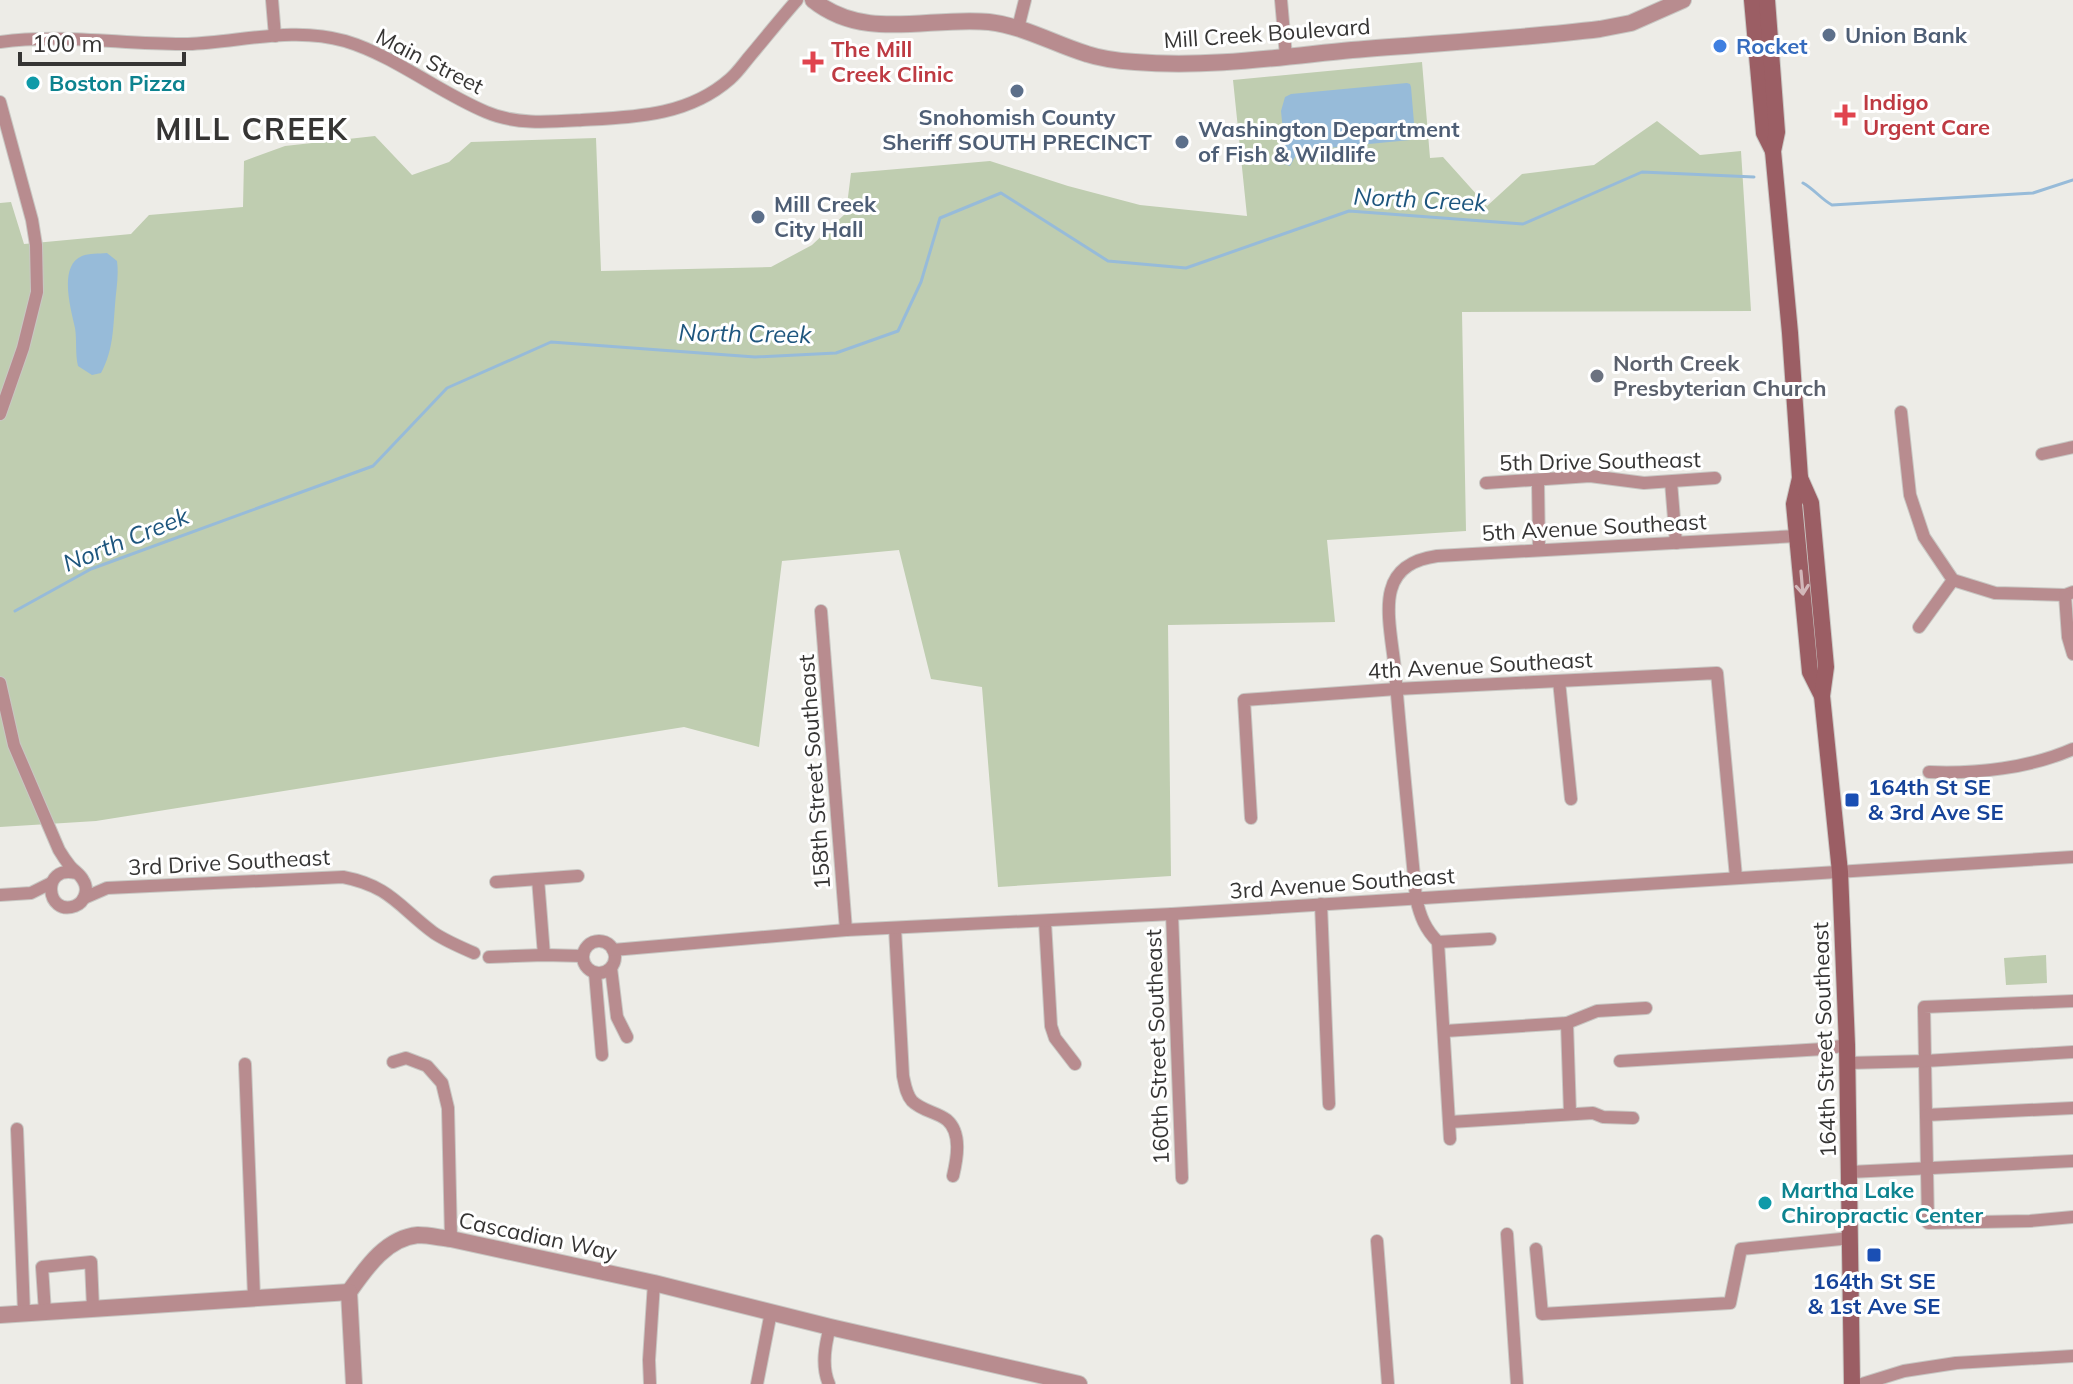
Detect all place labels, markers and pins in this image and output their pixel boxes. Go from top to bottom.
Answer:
place label: Union Bank [1845,21,1968,49]
marker: Union Bank [1820,26,1838,44]
place label: Rocket [1736,32,1808,60]
place label: The Mill Creek Clinic [831,35,953,88]
marker: Rocket [1711,37,1729,55]
marker: The Mill Creek Clinic [802,51,824,73]
place label: Boston Pizza [49,69,186,97]
marker: Boston Pizza [24,74,42,92]
marker: Snohomish County Sheriff SOUTH PRECINCT [1008,82,1026,100]
place label: Indigo Urgent Care [1863,88,1990,141]
place label: Snohomish County Sheriff SOUTH PRECINCT [882,103,1152,156]
marker: Indigo Urgent Care [1834,104,1856,126]
place label: Washington Department of Fish & Wildlife [1198,115,1460,168]
marker: Washington Department of Fish & Wildlife [1173,133,1191,151]
place label: Mill Creek City Hall [774,190,877,243]
marker: Mill Creek City Hall [749,208,767,226]
place label: North Creek Presbyterian Church [1613,349,1827,402]
marker: North Creek Presbyterian Church [1588,367,1606,385]
place label: 164th St SE & 3rd Ave SE [1868,773,2004,826]
marker: 164th St SE & 3rd Ave SE [1843,791,1861,809]
place label: Martha Lake Chiropractic Center [1781,1176,1984,1229]
marker: Martha Lake Chiropractic Center [1756,1194,1774,1212]
marker: 164th St SE & 1st Ave SE [1865,1246,1883,1264]
place label: 164th St SE & 1st Ave SE [1808,1267,1940,1320]

